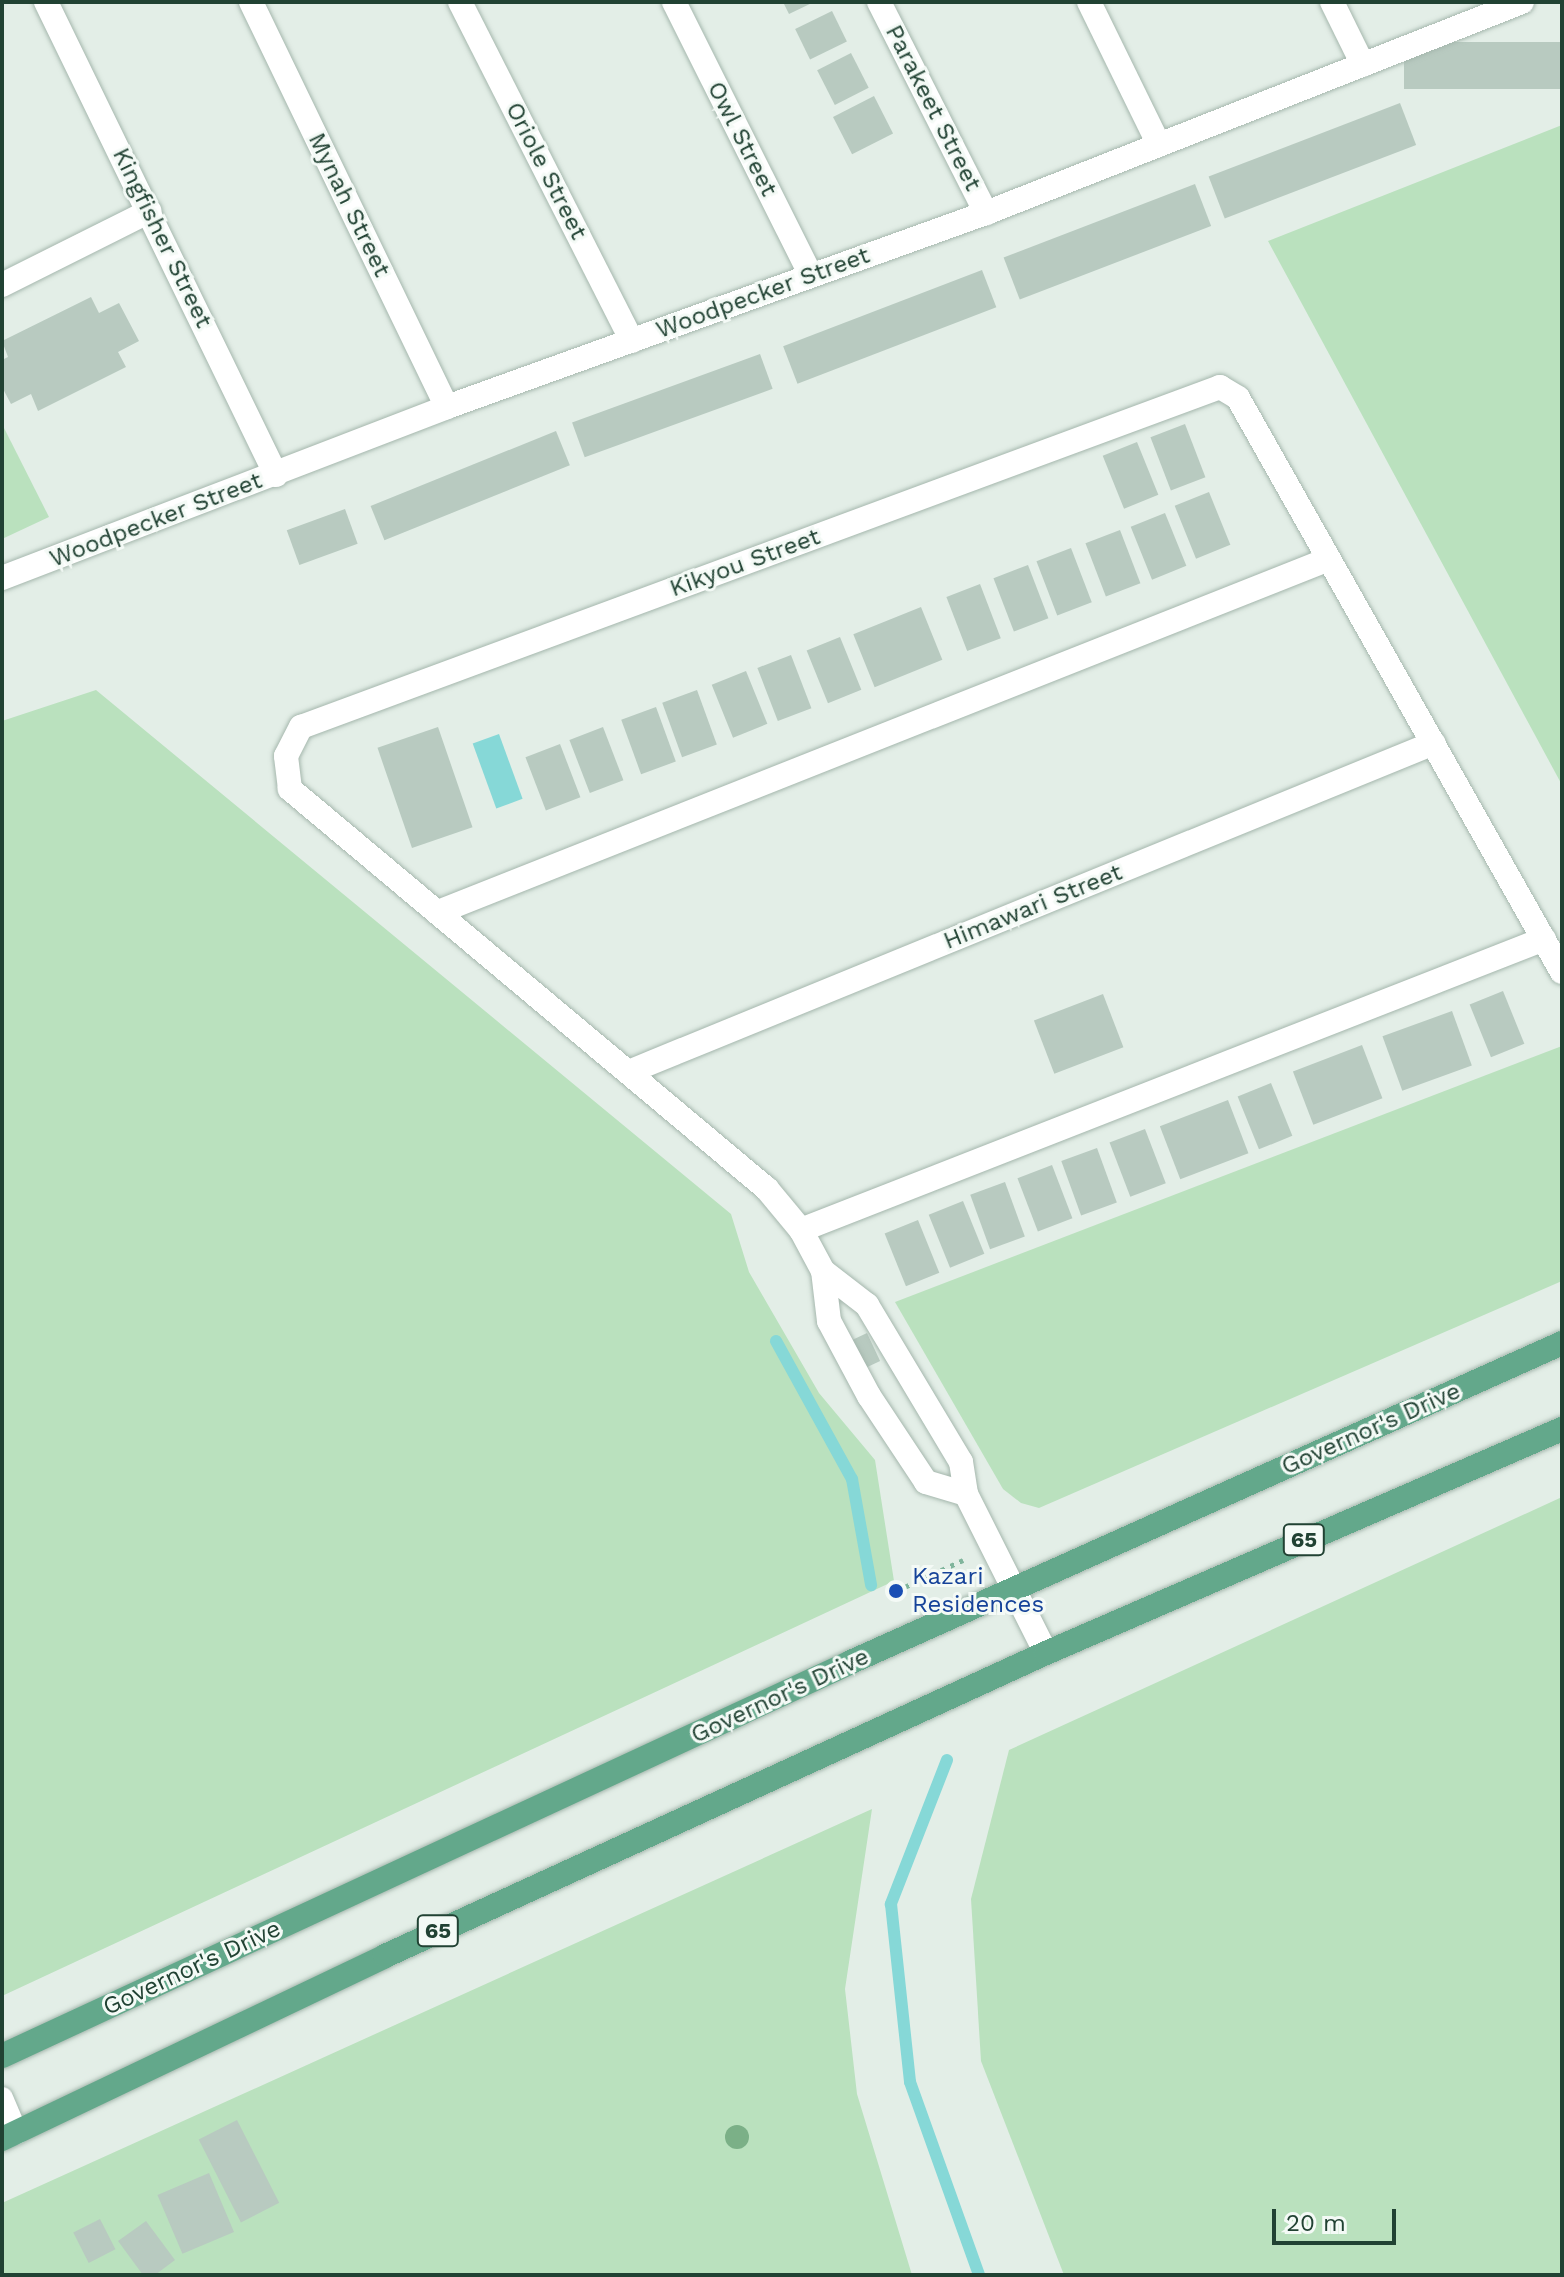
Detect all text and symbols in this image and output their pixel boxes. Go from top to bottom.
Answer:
street label: Parakeet Street [879,20,987,196]
street label: Owl Street [701,77,783,201]
street label: Oriole Street [499,98,593,244]
street label: Mynah Street [302,128,396,282]
street label: Kingfisher Street [106,143,218,333]
street label: Woodpecker Street [652,241,874,345]
street label: Woodpecker Street [45,466,267,574]
street label: Kikyou Street [666,522,824,604]
street label: Himawari Street [939,858,1127,956]
street label: Governor's Drive [1277,1377,1465,1481]
road number: 65 [1282,1522,1326,1558]
place label: Kazari Residences [912,1563,1044,1619]
marker: Kazari Residences [887,1582,905,1600]
street label: Governor's Drive [687,1642,873,1750]
road number: 65 [416,1913,460,1949]
street label: Governor's Drive [99,1914,285,2022]
scale bar [1276,2193,1400,2243]
text: 20 m [1286,2209,1346,2237]

